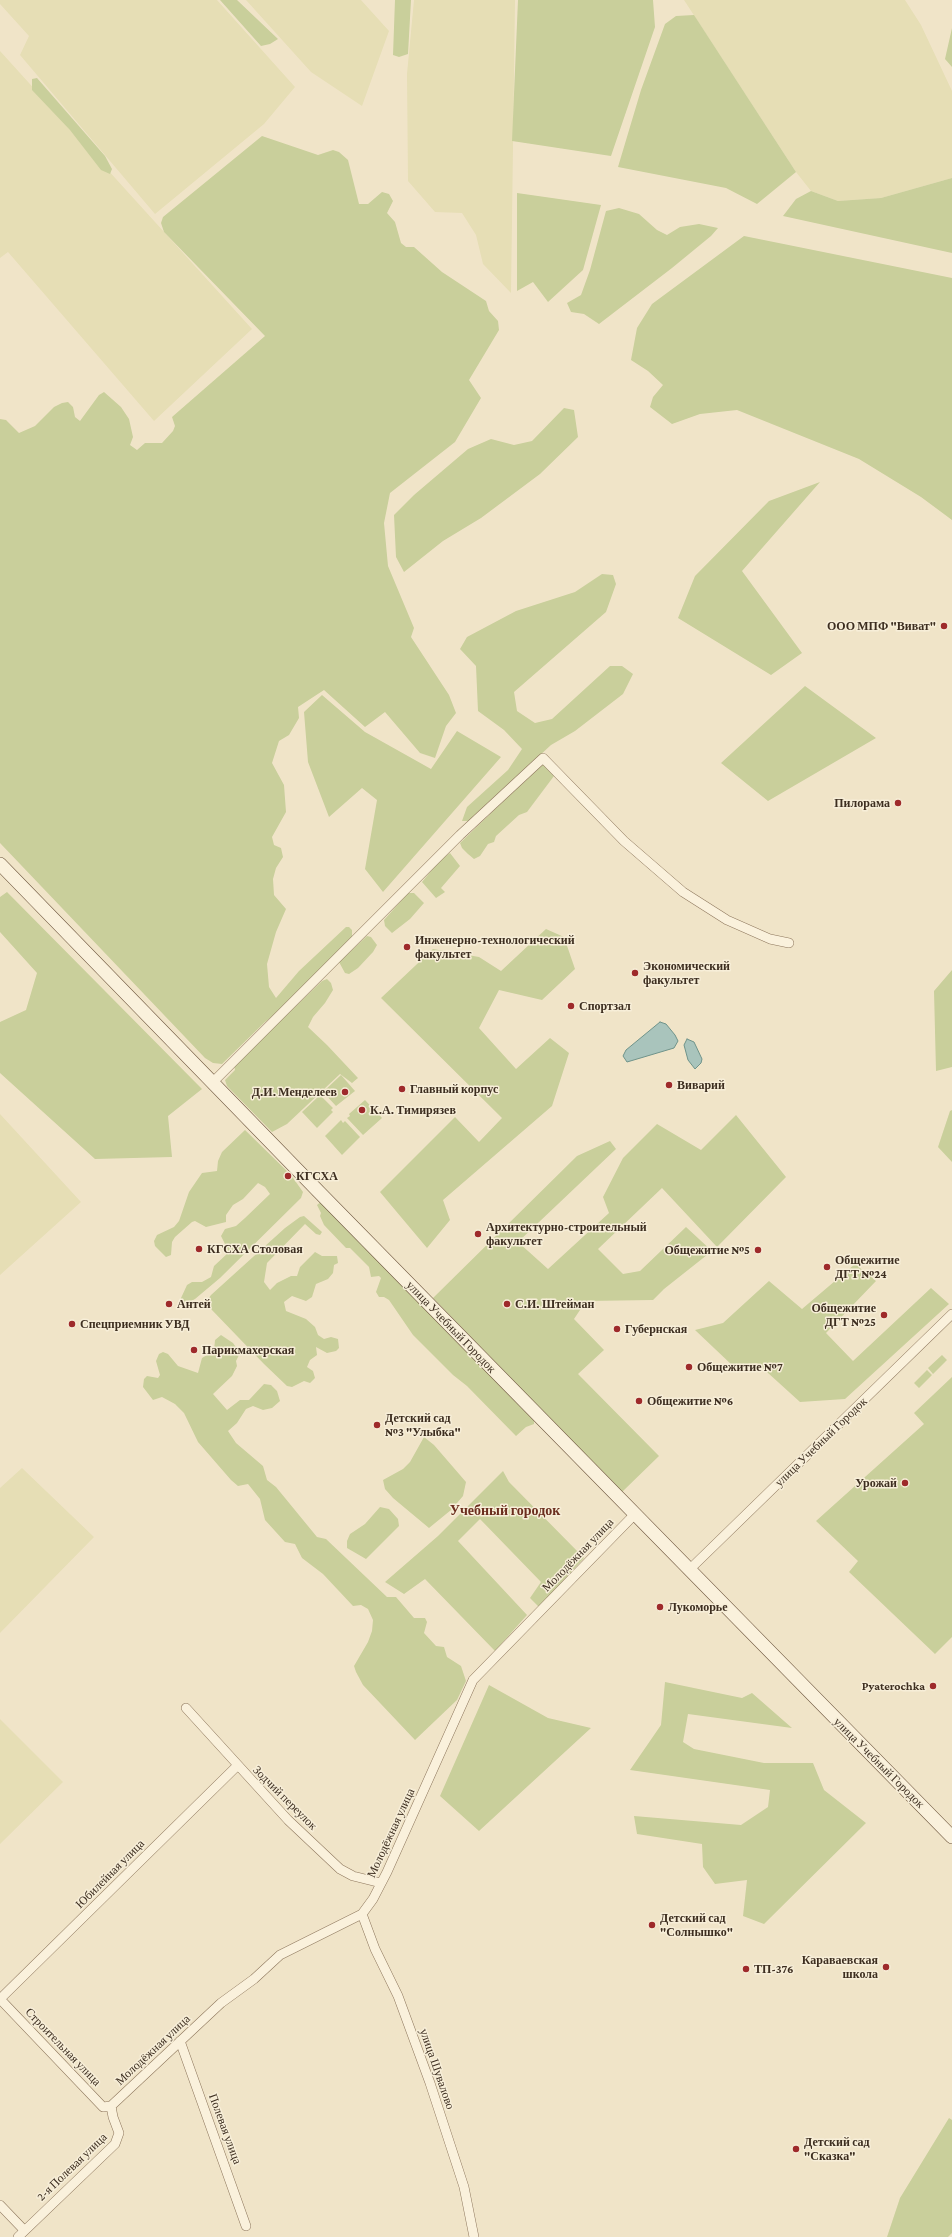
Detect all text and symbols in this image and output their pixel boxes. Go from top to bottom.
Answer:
place label: ООО МПФ "Виват" [827,619,936,633]
marker: ООО МПФ "Виват" [939,621,949,631]
place label: Пилорама [834,796,890,810]
marker: Пилорама [893,798,903,808]
place label: Инженерно-технологический факультет [415,933,575,961]
marker: Инженерно-технологический факультет [402,942,412,952]
place label: Экономический факультет [643,959,730,987]
marker: Экономический факультет [630,968,640,978]
place label: Спортзал [579,999,631,1013]
marker: Спортзал [566,1001,576,1011]
place label: Виварий [677,1078,725,1092]
marker: Виварий [664,1080,674,1090]
place label: Главный корпус [410,1082,498,1096]
marker: Главный корпус [397,1084,407,1094]
place label: Д.И. Менделеев [252,1085,337,1099]
marker: Д.И. Менделеев [340,1087,350,1097]
place label: К.А. Тимирязев [370,1103,456,1117]
marker: К.А. Тимирязев [357,1105,367,1115]
place label: КГСХА [296,1169,338,1183]
marker: КГСХА [283,1171,293,1181]
place label: Архитектурно-строительный факультет [486,1220,647,1248]
marker: Архитектурно-строительный факультет [473,1229,483,1239]
place label: КГСХА Столовая [207,1242,303,1256]
place label: Общежитие №5 [664,1243,750,1257]
marker: КГСХА Столовая [194,1244,204,1254]
marker: Общежитие №5 [753,1245,763,1255]
place label: Общежитие ДГТ №24 [835,1253,900,1281]
marker: Общежитие ДГТ №24 [822,1262,832,1272]
street label: улица Учебный Городок [403,1278,499,1376]
place label: Антей [177,1297,211,1311]
place label: С.И. Штейман [515,1297,594,1311]
marker: Антей [164,1299,174,1309]
marker: С.И. Штейман [502,1299,512,1309]
place label: Общежитие ДГТ №25 [811,1301,876,1329]
marker: Общежитие ДГТ №25 [879,1310,889,1320]
place label: Спецприемник УВД [80,1317,189,1331]
marker: Спецприемник УВД [67,1319,77,1329]
place label: Губернская [625,1322,687,1336]
marker: Губернская [612,1324,622,1334]
place label: Парикмахерская [202,1343,294,1357]
marker: Парикмахерская [189,1345,199,1355]
place label: Общежитие №7 [697,1360,783,1374]
marker: Общежитие №7 [684,1362,694,1372]
place label: Общежитие №6 [647,1394,733,1408]
street label: улица Учебный Городок [772,1394,870,1490]
marker: Общежитие №6 [634,1396,644,1406]
place label: Детский сад №3 "Улыбка" [385,1411,461,1439]
marker: Детский сад №3 "Улыбка" [372,1420,382,1430]
place label: Урожай [855,1476,897,1490]
marker: Урожай [900,1478,910,1488]
district label: Учебный городок [450,1503,560,1519]
street label: Молодёжная улица [539,1515,617,1595]
place label: Лукоморье [668,1600,728,1614]
marker: Лукоморье [655,1602,665,1612]
place label: Pyaterochka [862,1679,925,1693]
marker: Pyaterochka [928,1681,938,1691]
street label: улица Учебный Городок [831,1715,927,1811]
street label: Зодчий переулок [250,1763,320,1833]
street label: Молодёжная улица [364,1786,418,1880]
street label: Юбилейная улица [72,1836,148,1912]
place label: Детский сад "Солнышко" [660,1911,733,1939]
marker: Детский сад "Солнышко" [647,1920,657,1930]
place label: Караваевская школа [802,1953,878,1981]
place label: ТП-376 [754,1962,794,1976]
marker: Караваевская школа [881,1962,891,1972]
marker: ТП-376 [741,1964,751,1974]
street label: Строительная улица [22,2005,104,2089]
street label: Молодёжная улица [113,2012,193,2088]
street label: улица Шувалово [416,2027,458,2111]
street label: Полевая улица [206,2092,244,2166]
street label: 2-я Полевая улица [34,2130,110,2204]
place label: Детский сад "Сказка" [804,2135,870,2163]
marker: Детский сад "Сказка" [791,2144,801,2154]

